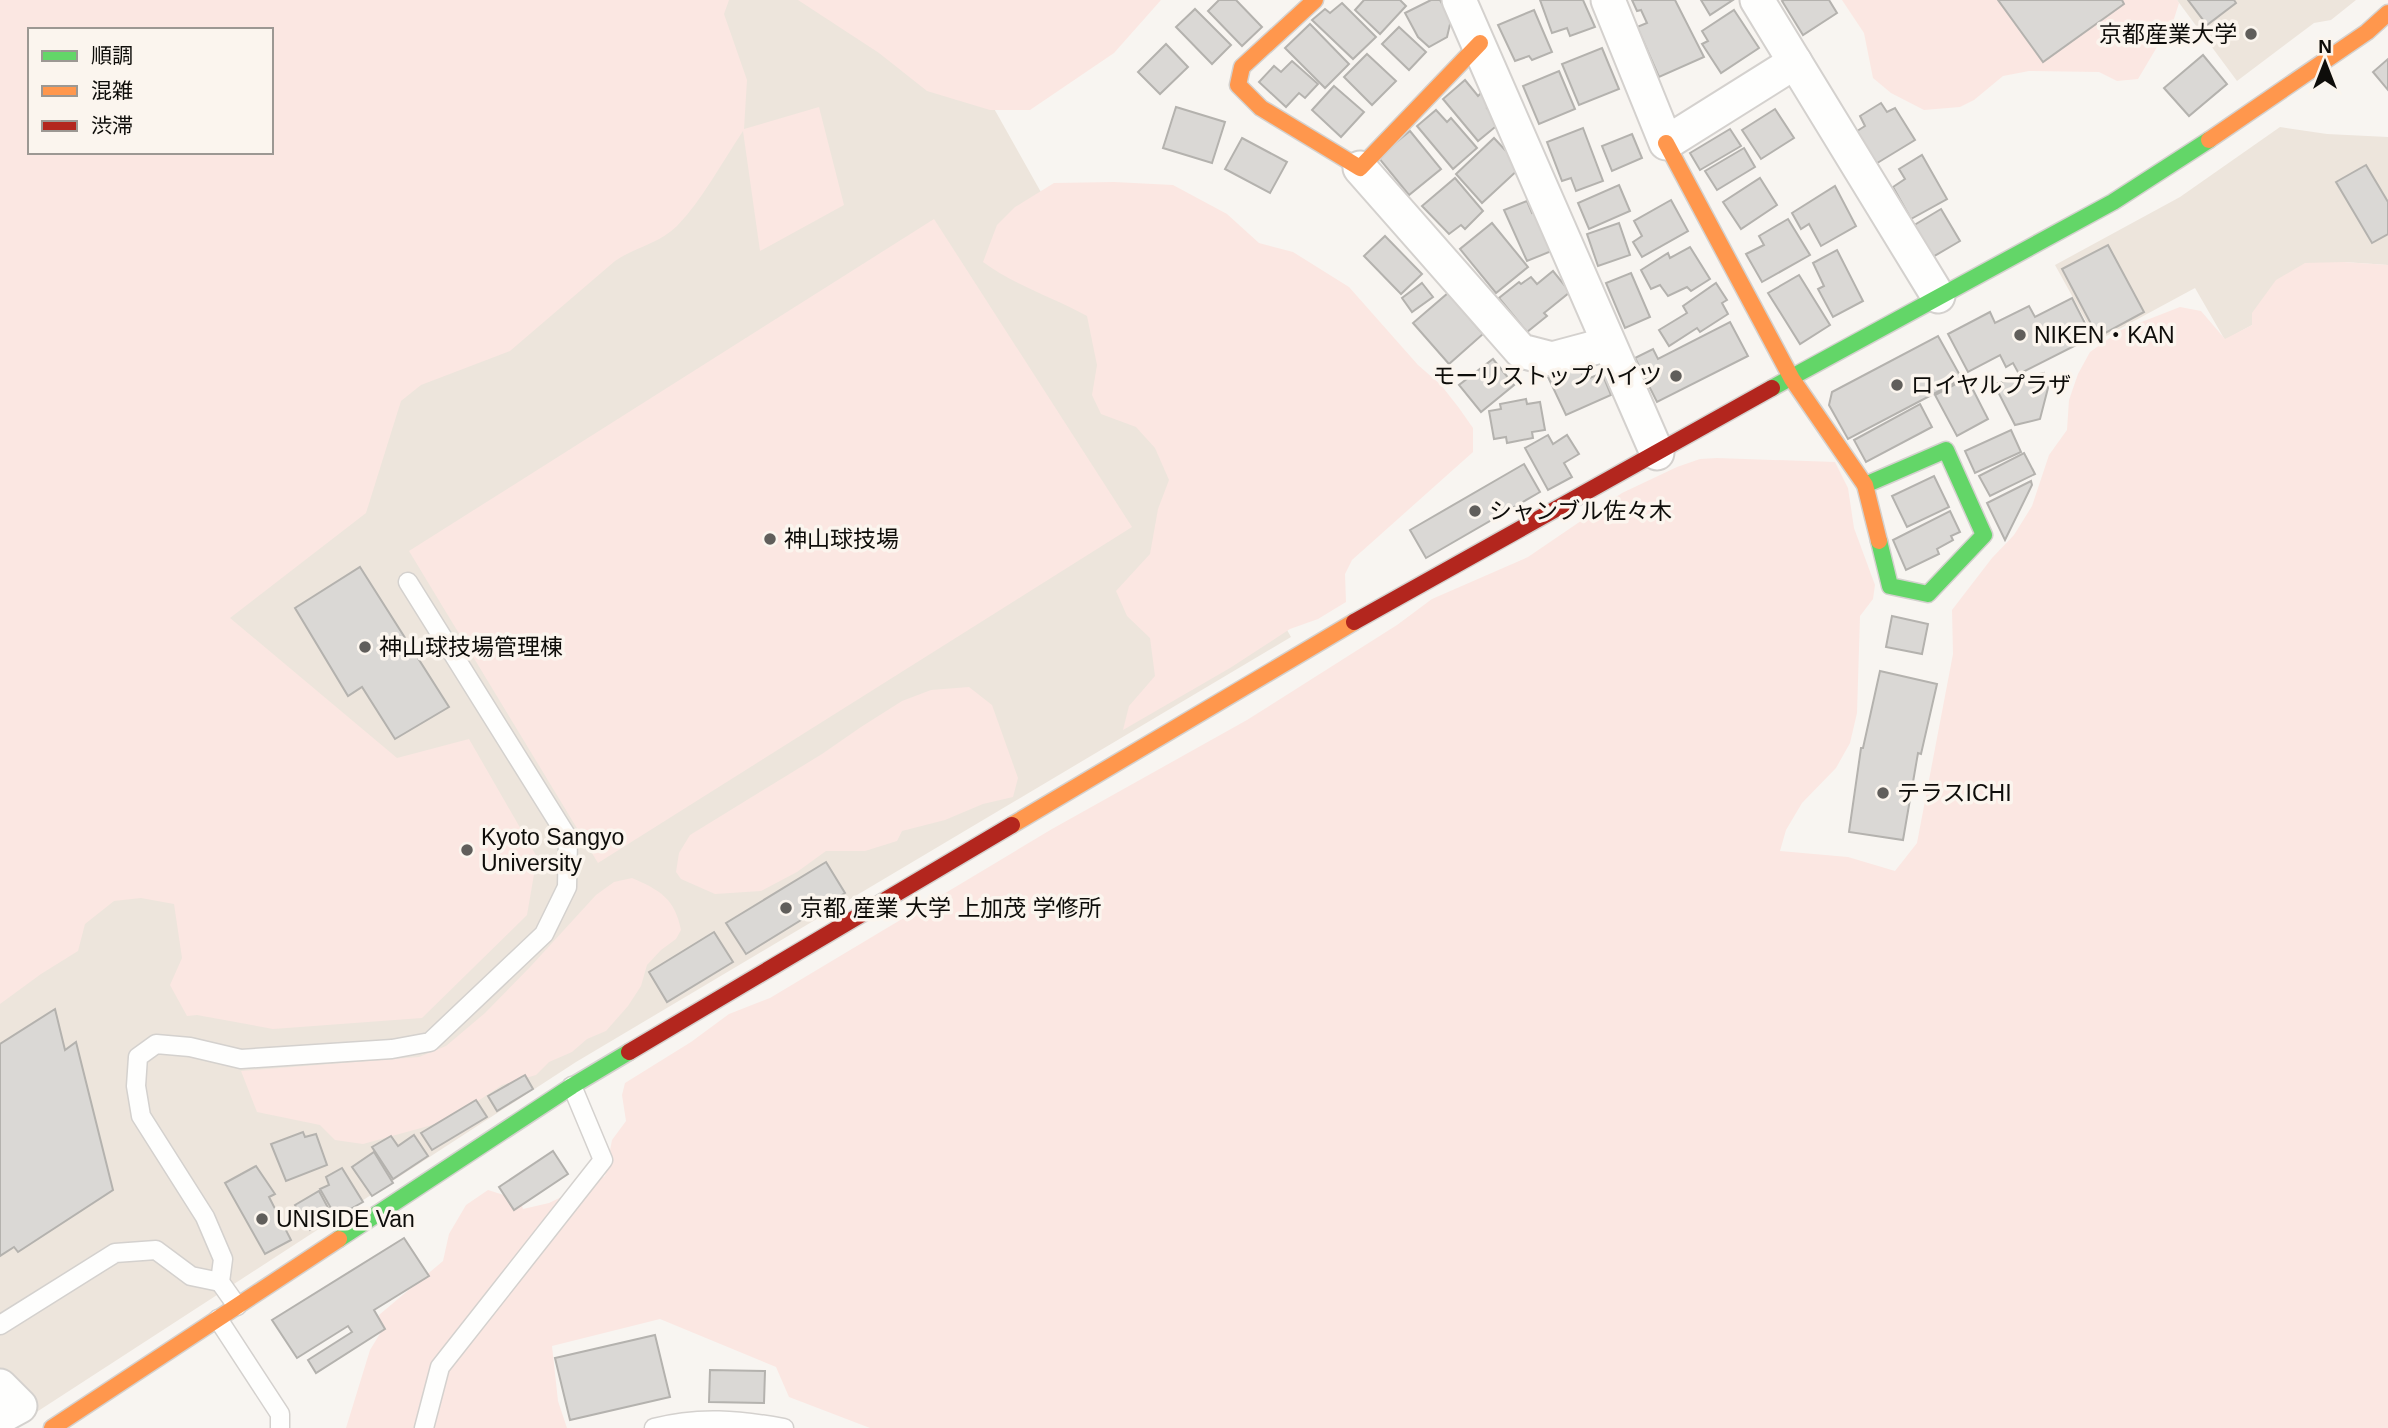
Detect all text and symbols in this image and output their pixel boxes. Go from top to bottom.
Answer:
place label: 京都産業大学 [2099,21,2237,47]
marker: 京都産業大学 [2243,26,2259,42]
legend [28,28,273,154]
north arrow [2290,28,2360,98]
text: N [2318,36,2332,57]
text: 順調 [91,44,133,67]
text: 混雑 [91,79,133,102]
text: 渋滞 [91,114,133,137]
place label: NIKEN・KAN [2034,322,2175,348]
marker: NIKEN・KAN [2012,327,2028,343]
place label: モーリストップハイツ [1432,363,1662,389]
marker: モーリストップハイツ [1668,368,1684,384]
place label: ロイヤルプラザ [1911,372,2071,398]
marker: ロイヤルプラザ [1889,377,1905,393]
place label: シャンブル佐々木 [1489,498,1672,524]
marker: シャンブル佐々木 [1467,503,1483,519]
place label: 神山球技場 [784,526,899,552]
marker: 神山球技場 [762,531,778,547]
place label: 神山球技場管理棟 [379,634,563,660]
marker: 神山球技場管理棟 [357,639,373,655]
place label: テラスICHI [1897,780,2012,806]
marker: テラスICHI [1875,785,1891,801]
place label: Kyoto Sangyo University [481,824,624,876]
marker: Kyoto Sangyo University [459,842,475,858]
place label: 京都 産業 大学 上加茂 学修所 [800,895,1102,921]
marker: 京都 産業 大学 上加茂 学修所 [778,900,794,916]
place label: UNISIDE Van [276,1206,415,1232]
marker: UNISIDE Van [254,1211,270,1227]

